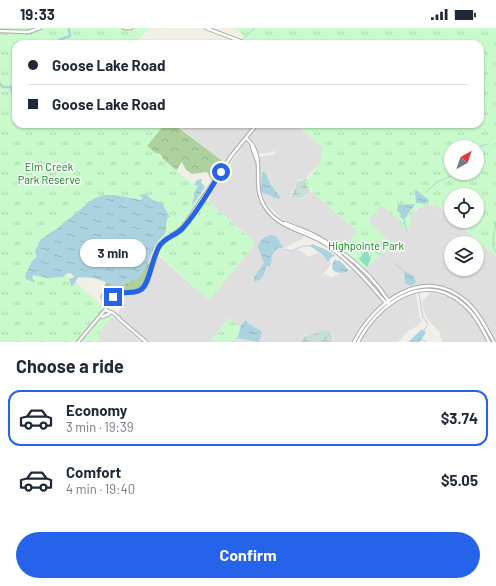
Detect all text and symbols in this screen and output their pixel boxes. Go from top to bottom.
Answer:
text: 19:33 [20,5,55,23]
text: Goose Lake Road [52,56,165,74]
text: Goose Lake Road [52,95,165,113]
north arrow [444,140,484,180]
map controls [444,140,484,276]
park label: Elm Creek Park Reserve [18,160,80,186]
route start [212,163,230,181]
button: locate [444,188,484,228]
button: layers [444,236,484,276]
callout: 3 min [80,239,146,267]
park label: Highpointe Park [328,239,405,252]
text: 3 min [98,245,128,261]
route end [104,288,122,306]
text: Choose a ride [16,355,124,377]
icon: car [18,400,54,436]
text: Economy [66,401,127,419]
text: $3.74 [441,409,478,427]
text: 3 min · 19:39 [66,419,134,435]
icon: car [18,462,54,498]
text: Comfort [66,463,121,481]
text: $5.05 [441,471,478,489]
text: 4 min · 19:40 [66,481,135,497]
button: Confirm [16,532,480,578]

